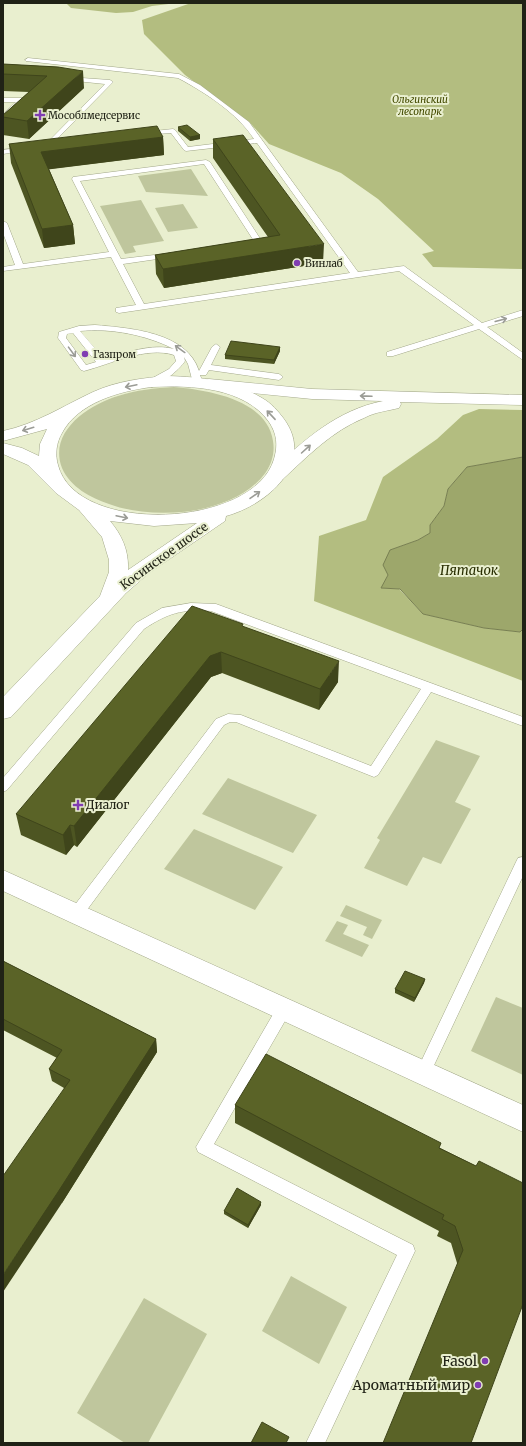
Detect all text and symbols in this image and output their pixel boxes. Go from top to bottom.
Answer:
park label: Ольгинский лесопарк [392,93,448,118]
place label: Мособлмедсервис [48,109,140,122]
marker: Мособлмедсервис [35,110,45,120]
place label: Винлаб [305,257,343,270]
marker: Винлаб [292,258,302,268]
one-way arrow [495,315,508,323]
one-way arrow [174,345,185,354]
one-way arrow [68,347,76,358]
place label: Газпром [93,348,136,361]
marker: Газпром [80,349,90,359]
one-way arrow [125,382,138,390]
one-way arrow [360,392,373,400]
one-way arrow [267,410,276,420]
one-way arrow [22,426,35,433]
one-way arrow [301,444,311,454]
one-way arrow [249,491,260,499]
one-way arrow [115,513,128,521]
street label: Косинское шоссе [117,519,210,592]
water label: Пятачок [440,562,499,579]
place label: Диалог [86,797,129,812]
marker: Диалог [73,800,83,810]
place label: Fasol [442,1352,478,1370]
marker: Fasol [480,1356,490,1366]
place label: Ароматный мир [351,1376,470,1394]
marker: Ароматный мир [473,1380,483,1390]

